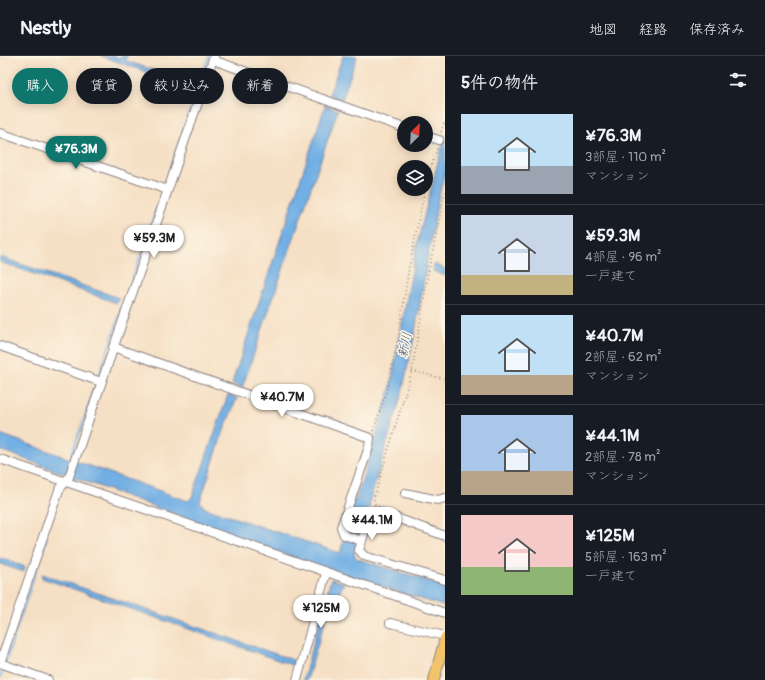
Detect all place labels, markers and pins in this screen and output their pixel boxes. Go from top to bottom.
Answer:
pin: ¥76.3M [43,136,109,170]
pin: ¥59.3M [121,225,187,259]
pin: ¥40.7M [249,384,315,418]
pin: ¥44.1M [339,507,405,541]
pin: ¥125M [293,595,349,629]

